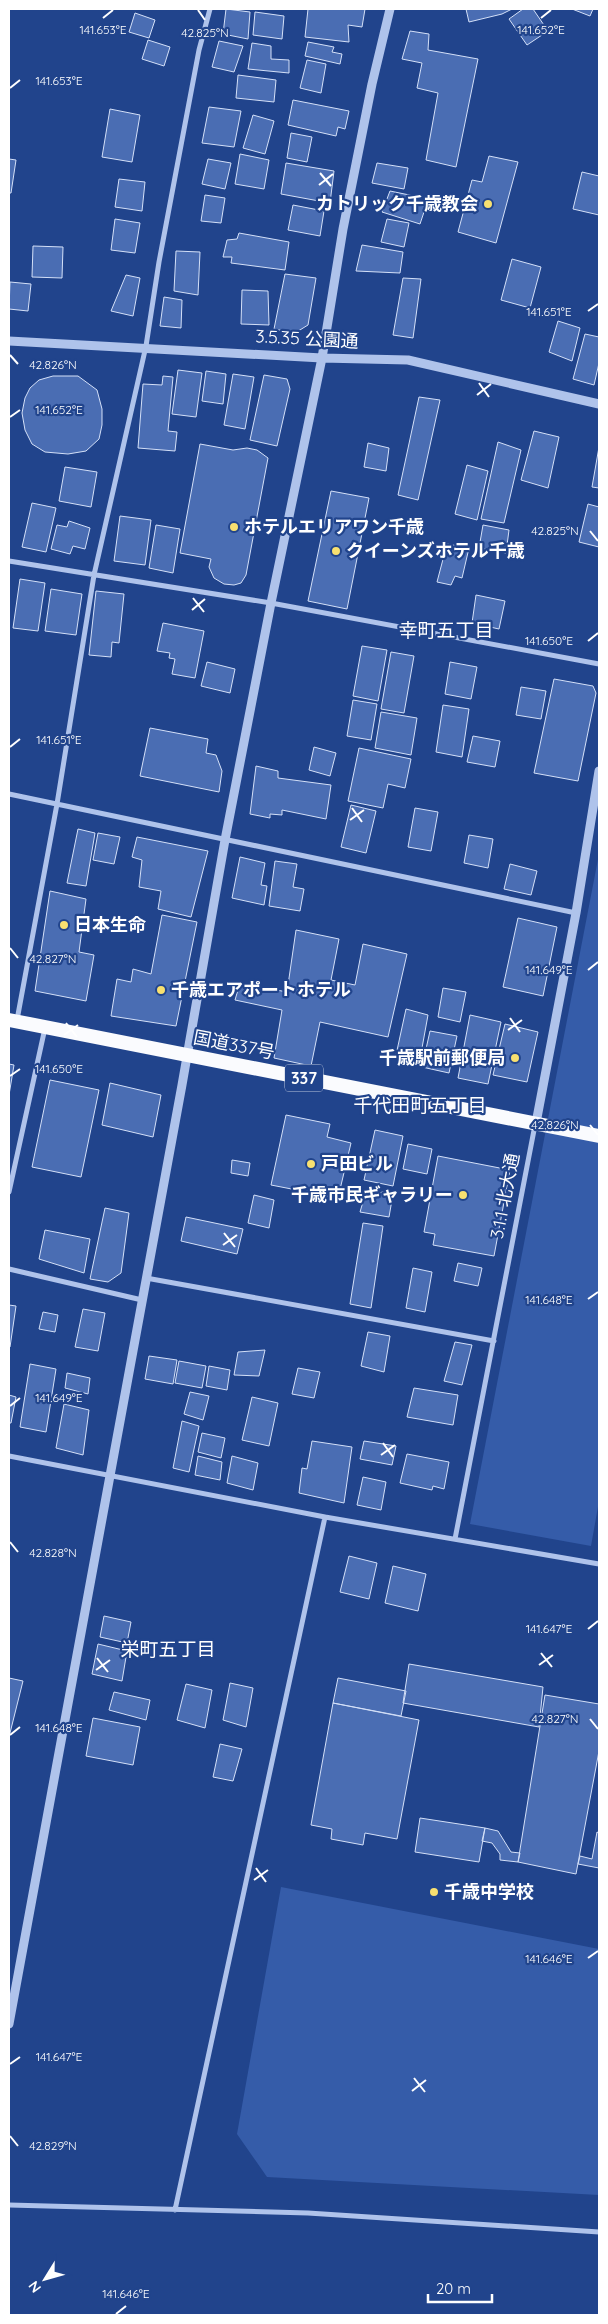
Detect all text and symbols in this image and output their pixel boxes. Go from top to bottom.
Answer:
text: 141.653°E [79,22,127,37]
text: 141.652°E [517,22,565,37]
text: 42.825°N [181,25,229,40]
text: 141.653°E [35,73,83,88]
place label: カトリック千歳教会 [316,192,478,215]
marker: カトリック千歳教会 [482,198,494,210]
text: 141.651°E [526,304,572,319]
street label: 3.5.35 公園通 [255,324,359,353]
text: 42.826°N [29,357,77,372]
text: 141.652°E [35,402,83,417]
place label: ホテルエリアワン千歳 [244,515,424,538]
marker: ホテルエリアワン千歳 [228,521,240,533]
text: 42.825°N [531,523,579,538]
place label: クイーンズホテル千歳 [346,539,525,562]
marker: クイーンズホテル千歳 [330,545,342,557]
district label: 幸町五丁目 [398,618,494,642]
text: 141.650°E [525,633,573,648]
text: 141.651°E [36,732,82,747]
place label: 日本生命 [74,913,146,936]
marker: 日本生命 [58,919,70,931]
text: 42.827°N [30,951,76,966]
text: 141.649°E [525,962,573,977]
place label: 千歳エアポートホテル [171,978,351,1001]
marker: 千歳エアポートホテル [155,984,167,996]
street label: 国道337号 [192,1025,277,1064]
place label: 千歳駅前郵便局 [379,1046,505,1069]
marker: 千歳駅前郵便局 [509,1052,521,1064]
text: 141.650°E [35,1061,83,1076]
road number: 337 [285,1064,323,1092]
district label: 千代田町五丁目 [353,1093,487,1117]
text: 42.826°N [531,1117,579,1132]
street label: 3.1.1 北大通 [485,1151,524,1241]
place label: 戸田ビル [321,1152,393,1175]
marker: 戸田ビル [305,1158,317,1170]
place label: 千歳市民ギャラリー [291,1183,453,1206]
marker: 千歳市民ギャラリー [457,1189,469,1201]
text: 141.648°E [525,1292,573,1307]
text: 141.649°E [35,1390,83,1405]
text: 42.828°N [29,1545,77,1560]
text: 141.647°E [526,1621,573,1636]
district label: 栄町五丁目 [120,1637,216,1661]
text: 42.827°N [532,1711,578,1726]
text: 141.648°E [35,1720,83,1735]
place label: 千歳中学校 [444,1880,534,1903]
marker: 千歳中学校 [428,1886,440,1898]
text: 141.646°E [525,1951,573,1966]
text: 141.647°E [36,2049,83,2064]
text: 42.829°N [29,2138,77,2153]
north arrow [20,2254,70,2304]
scale bar [428,2272,492,2304]
text: N [24,2277,45,2296]
text: 20 m [436,2279,471,2298]
text: 141.646°E [102,2286,150,2301]

